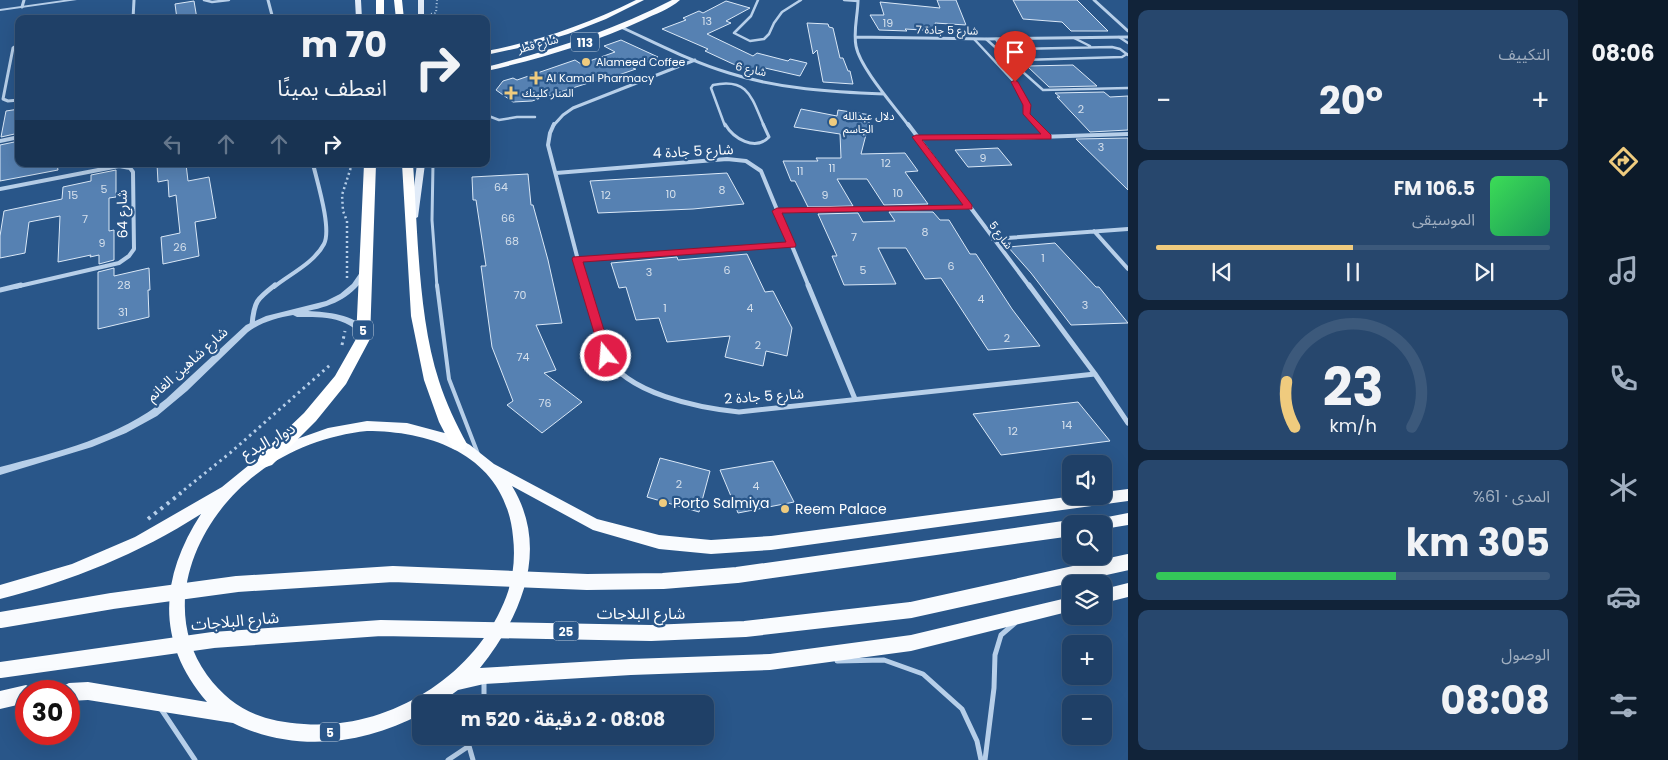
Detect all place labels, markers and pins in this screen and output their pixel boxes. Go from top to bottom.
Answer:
pin [994,31,1036,82]
place label: Alameed Coffee [596,54,685,70]
marker: Alameed Coffee [580,56,592,68]
place label: Al Kamal Pharmacy [546,70,655,86]
marker: Al Kamal Pharmacy [530,72,542,84]
place label: المنار كلينك [522,85,574,101]
marker: المنار كلينك [504,86,518,100]
place label: دلال عبدالله الجاسم [843,108,895,138]
marker: دلال عبدالله الجاسم [827,116,839,128]
place label: Porto Salmiya [673,493,769,513]
marker: Porto Salmiya [657,497,669,509]
place label: Reem Palace [795,499,887,519]
marker: Reem Palace [779,503,791,515]

